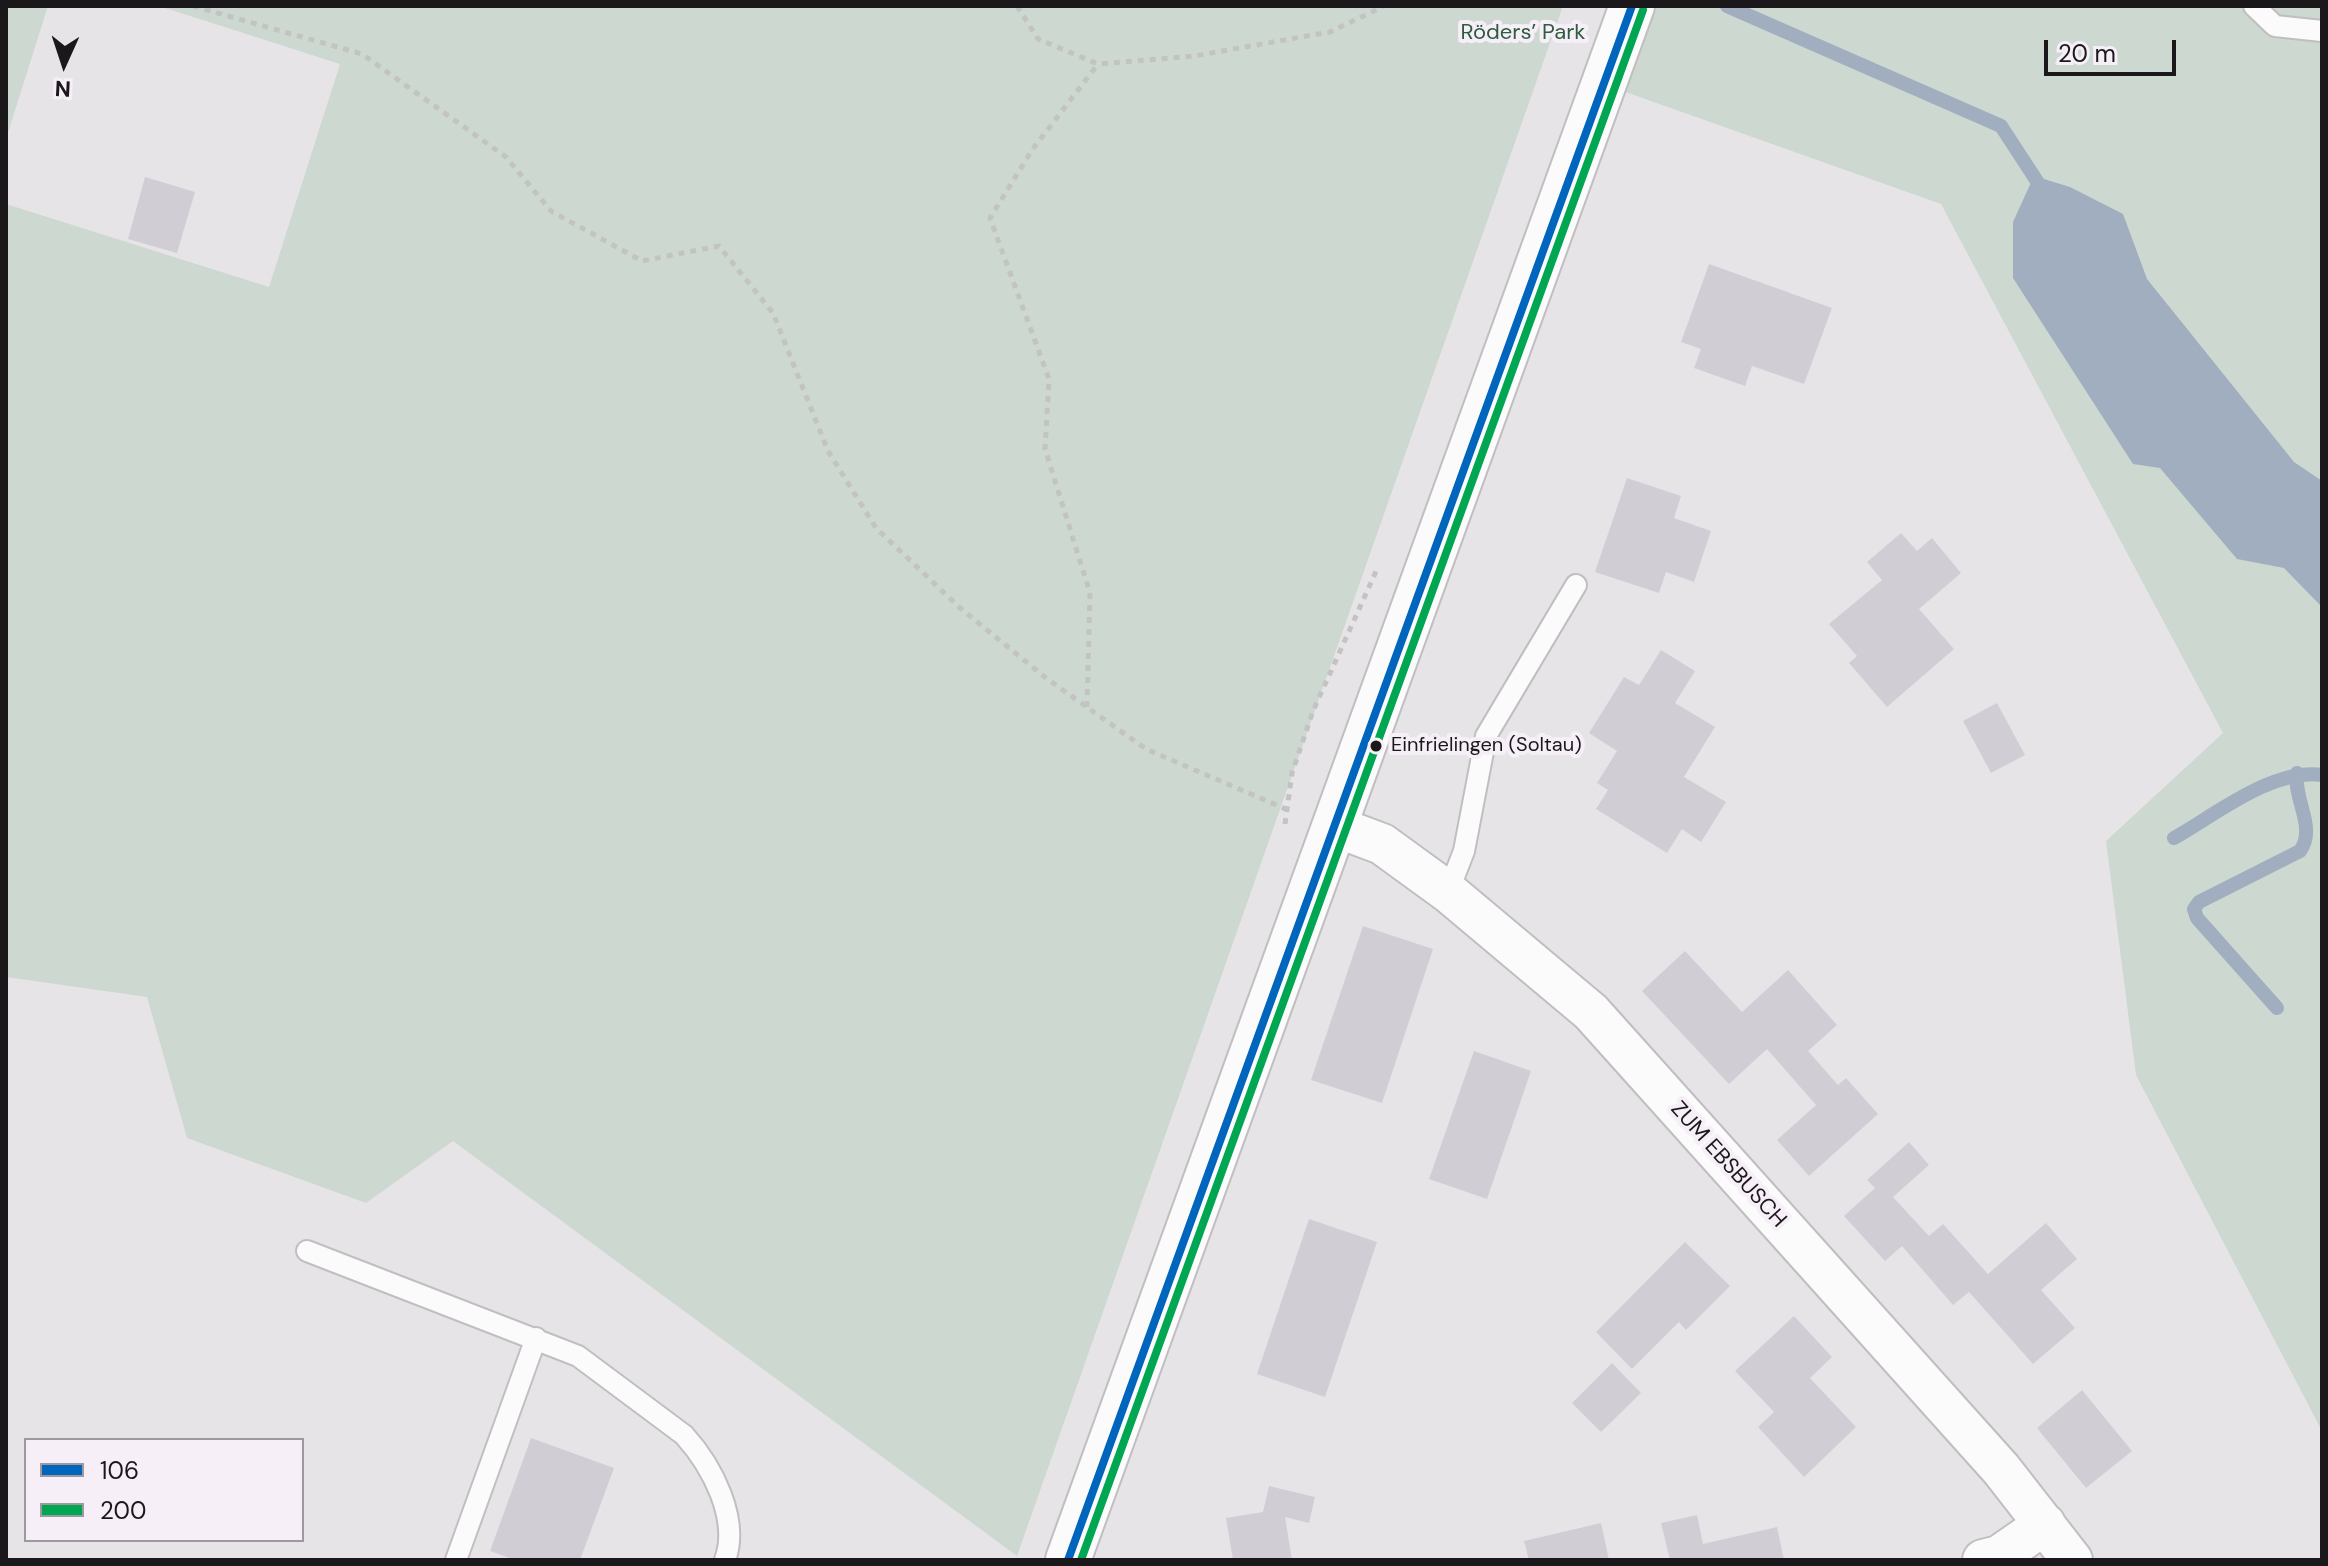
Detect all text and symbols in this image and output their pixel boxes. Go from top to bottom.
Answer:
park label: Röders’ Park [1461,20,1585,46]
north arrow [24,24,104,104]
scale bar [2048,24,2180,74]
text: 20 m [2058,38,2116,69]
text: N [54,74,71,103]
place label: Einfrielingen (Soltau) [1391,734,1582,758]
marker: Einfrielingen (Soltau) [1368,738,1384,754]
street label: ZUM EBSBUSCH [1665,1097,1791,1233]
legend [24,1438,304,1542]
text: 106 [100,1455,139,1486]
text: 200 [100,1495,146,1526]

